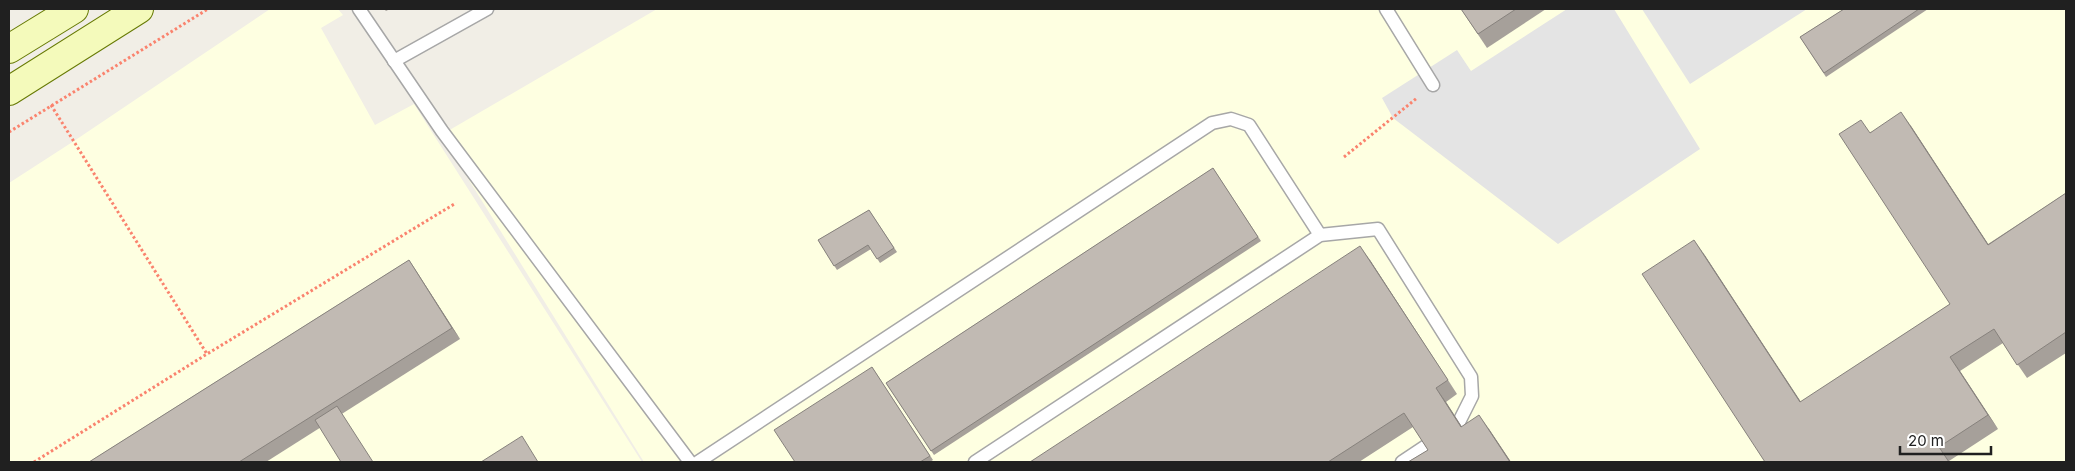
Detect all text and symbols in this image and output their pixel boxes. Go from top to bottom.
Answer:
scale bar [1900,424,1991,456]
text: 20 m [1908,431,1944,450]

